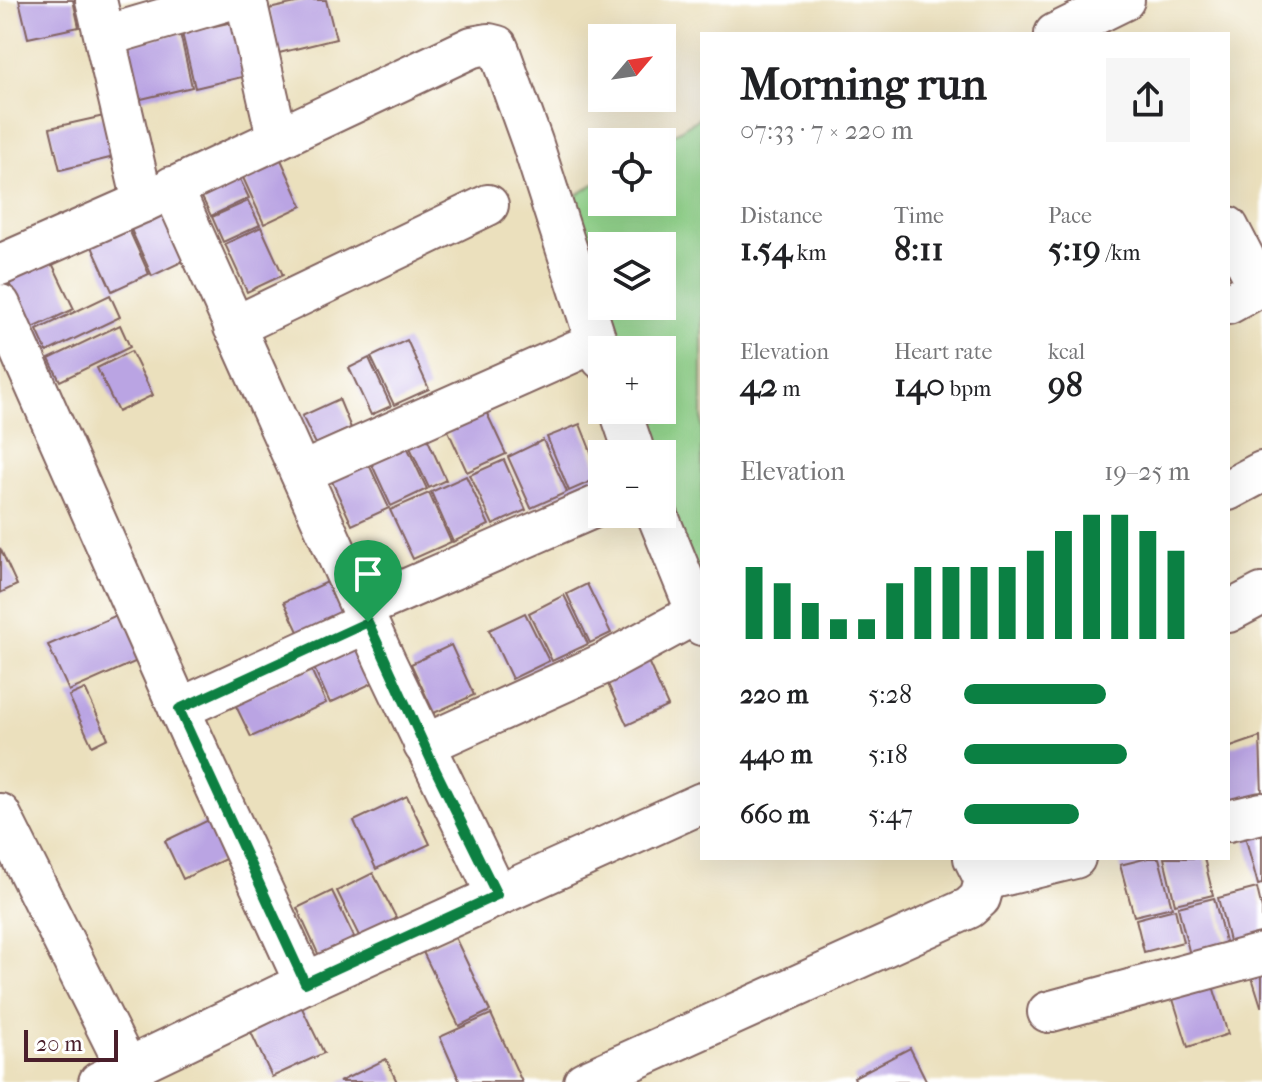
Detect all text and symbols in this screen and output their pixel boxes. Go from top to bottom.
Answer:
north arrow [588,24,676,112]
map controls [588,24,676,528]
button: share [1106,58,1190,142]
text: Morning run [740,59,987,110]
text: 07:33 · 7 × 220 m [740,115,913,146]
button: locate [588,128,676,216]
text: Distance [740,203,823,229]
text: Time [894,203,944,229]
text: Pace [1048,203,1092,229]
text: 1.54 [740,229,792,269]
text: 8:11 [894,229,944,269]
text: 5:19 [1048,229,1101,269]
button: layers [588,232,676,320]
text: km [792,240,826,266]
text: /km [1101,240,1141,266]
button: + [588,336,676,424]
text: Elevation [740,339,829,365]
text: Heart rate [894,339,993,365]
text: kcal [1048,339,1085,365]
text: 42 [740,365,778,405]
text: 140 [894,365,945,405]
text: 98 [1048,365,1083,405]
text: m [778,376,801,402]
text: bpm [945,376,991,402]
button: − [588,440,676,528]
text: Elevation [740,456,845,487]
text: 19–25 m [1104,456,1190,487]
pin [334,540,402,622]
icon: arrive [346,552,390,596]
text: 220 m [740,679,808,710]
text: 5:28 [868,679,912,710]
text: 440 m [740,739,812,770]
text: 5:18 [868,739,908,770]
text: 660 m [740,799,810,830]
text: 5:47 [868,799,913,830]
scale bar [24,1026,118,1062]
text: 20 m [36,1031,82,1057]

